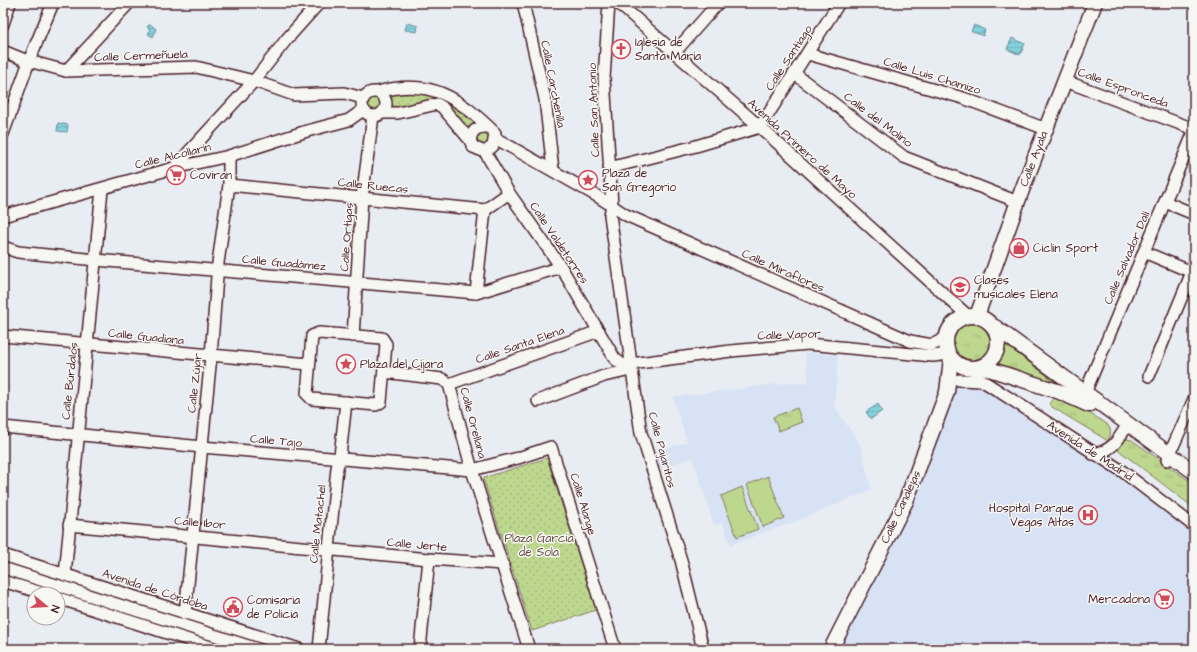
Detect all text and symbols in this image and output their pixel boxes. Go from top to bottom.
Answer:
street label: Calle Santiago [761,22,818,95]
place label: Iglesia de Santa María [635,34,701,65]
church icon: Iglesia de Santa María [610,38,632,60]
street label: Calle Carchenilla [536,39,570,129]
street label: Calle Cermeñuela [94,46,188,66]
street label: Calle Luis Chamizo [881,53,983,99]
street label: Calle San Antonio [584,62,604,157]
street label: Calle Espronceda [1075,64,1171,112]
street label: Calle del Molino [840,88,916,152]
street label: Avenida Primero de Mayo [743,95,861,204]
street label: Calle Ayala [1016,129,1053,190]
street label: Calle Alcollarín [133,138,213,174]
supermarket icon: Coviran [165,164,187,186]
place label: Plaza de San Gregorio [602,165,676,197]
place label: Coviran [190,167,232,184]
place icon: Plaza de San Gregorio [577,169,599,191]
street label: Calle Ruecas [337,174,409,198]
street label: Calle Valdetorres [525,199,593,287]
street label: Calle Ortigas [336,202,359,272]
street label: Calle Salvador Dalí [1100,209,1154,307]
shop icon: Ciclin Sport [1008,237,1030,259]
place label: Ciclin Sport [1033,240,1098,257]
street label: Calle Miraflores [739,245,827,297]
street label: Calle Guadámez [241,251,327,275]
place label: Clases musicales Elena [974,272,1058,303]
school or university icon: Clases musicales Elena [949,276,971,298]
street label: Calle Santa Elena [473,322,567,368]
street label: Calle Guadiana [107,325,185,349]
street label: Calle Vapor [757,325,821,345]
street label: Calle Búrdalos [57,341,83,421]
street label: Calle Zújar [183,352,207,414]
place icon: Plaza del Cíjara [335,353,357,375]
place label: Plaza del Cíjara [360,356,443,373]
street label: Calle Orellana [455,386,491,460]
street label: Calle Pajaritos [644,410,680,490]
street label: Avenida de Madrid [1044,417,1136,485]
street label: Calle Tajo [249,430,303,452]
street label: Calle Canalejas [877,468,925,546]
street label: Calle Alange [565,471,601,538]
street label: Calle Matachel [305,484,331,564]
place label: Hospital Parque Vegas Altas [989,500,1075,532]
hospital icon: Hospital Parque Vegas Altas [1077,504,1099,526]
street label: Calle Ibor [174,512,227,534]
park label: Plaza García de Sola [504,530,574,561]
street label: Calle Jerte [386,534,448,556]
street label: Avenida de Córdoba [100,565,210,615]
north arrow [26,586,66,626]
supermarket icon: Mercadona [1153,588,1175,610]
place label: Mercadona [1088,591,1150,608]
place label: Comisaria de Policia [247,592,300,623]
public building icon: Comisaria de Policia [222,596,244,618]
text: N [47,603,63,615]

